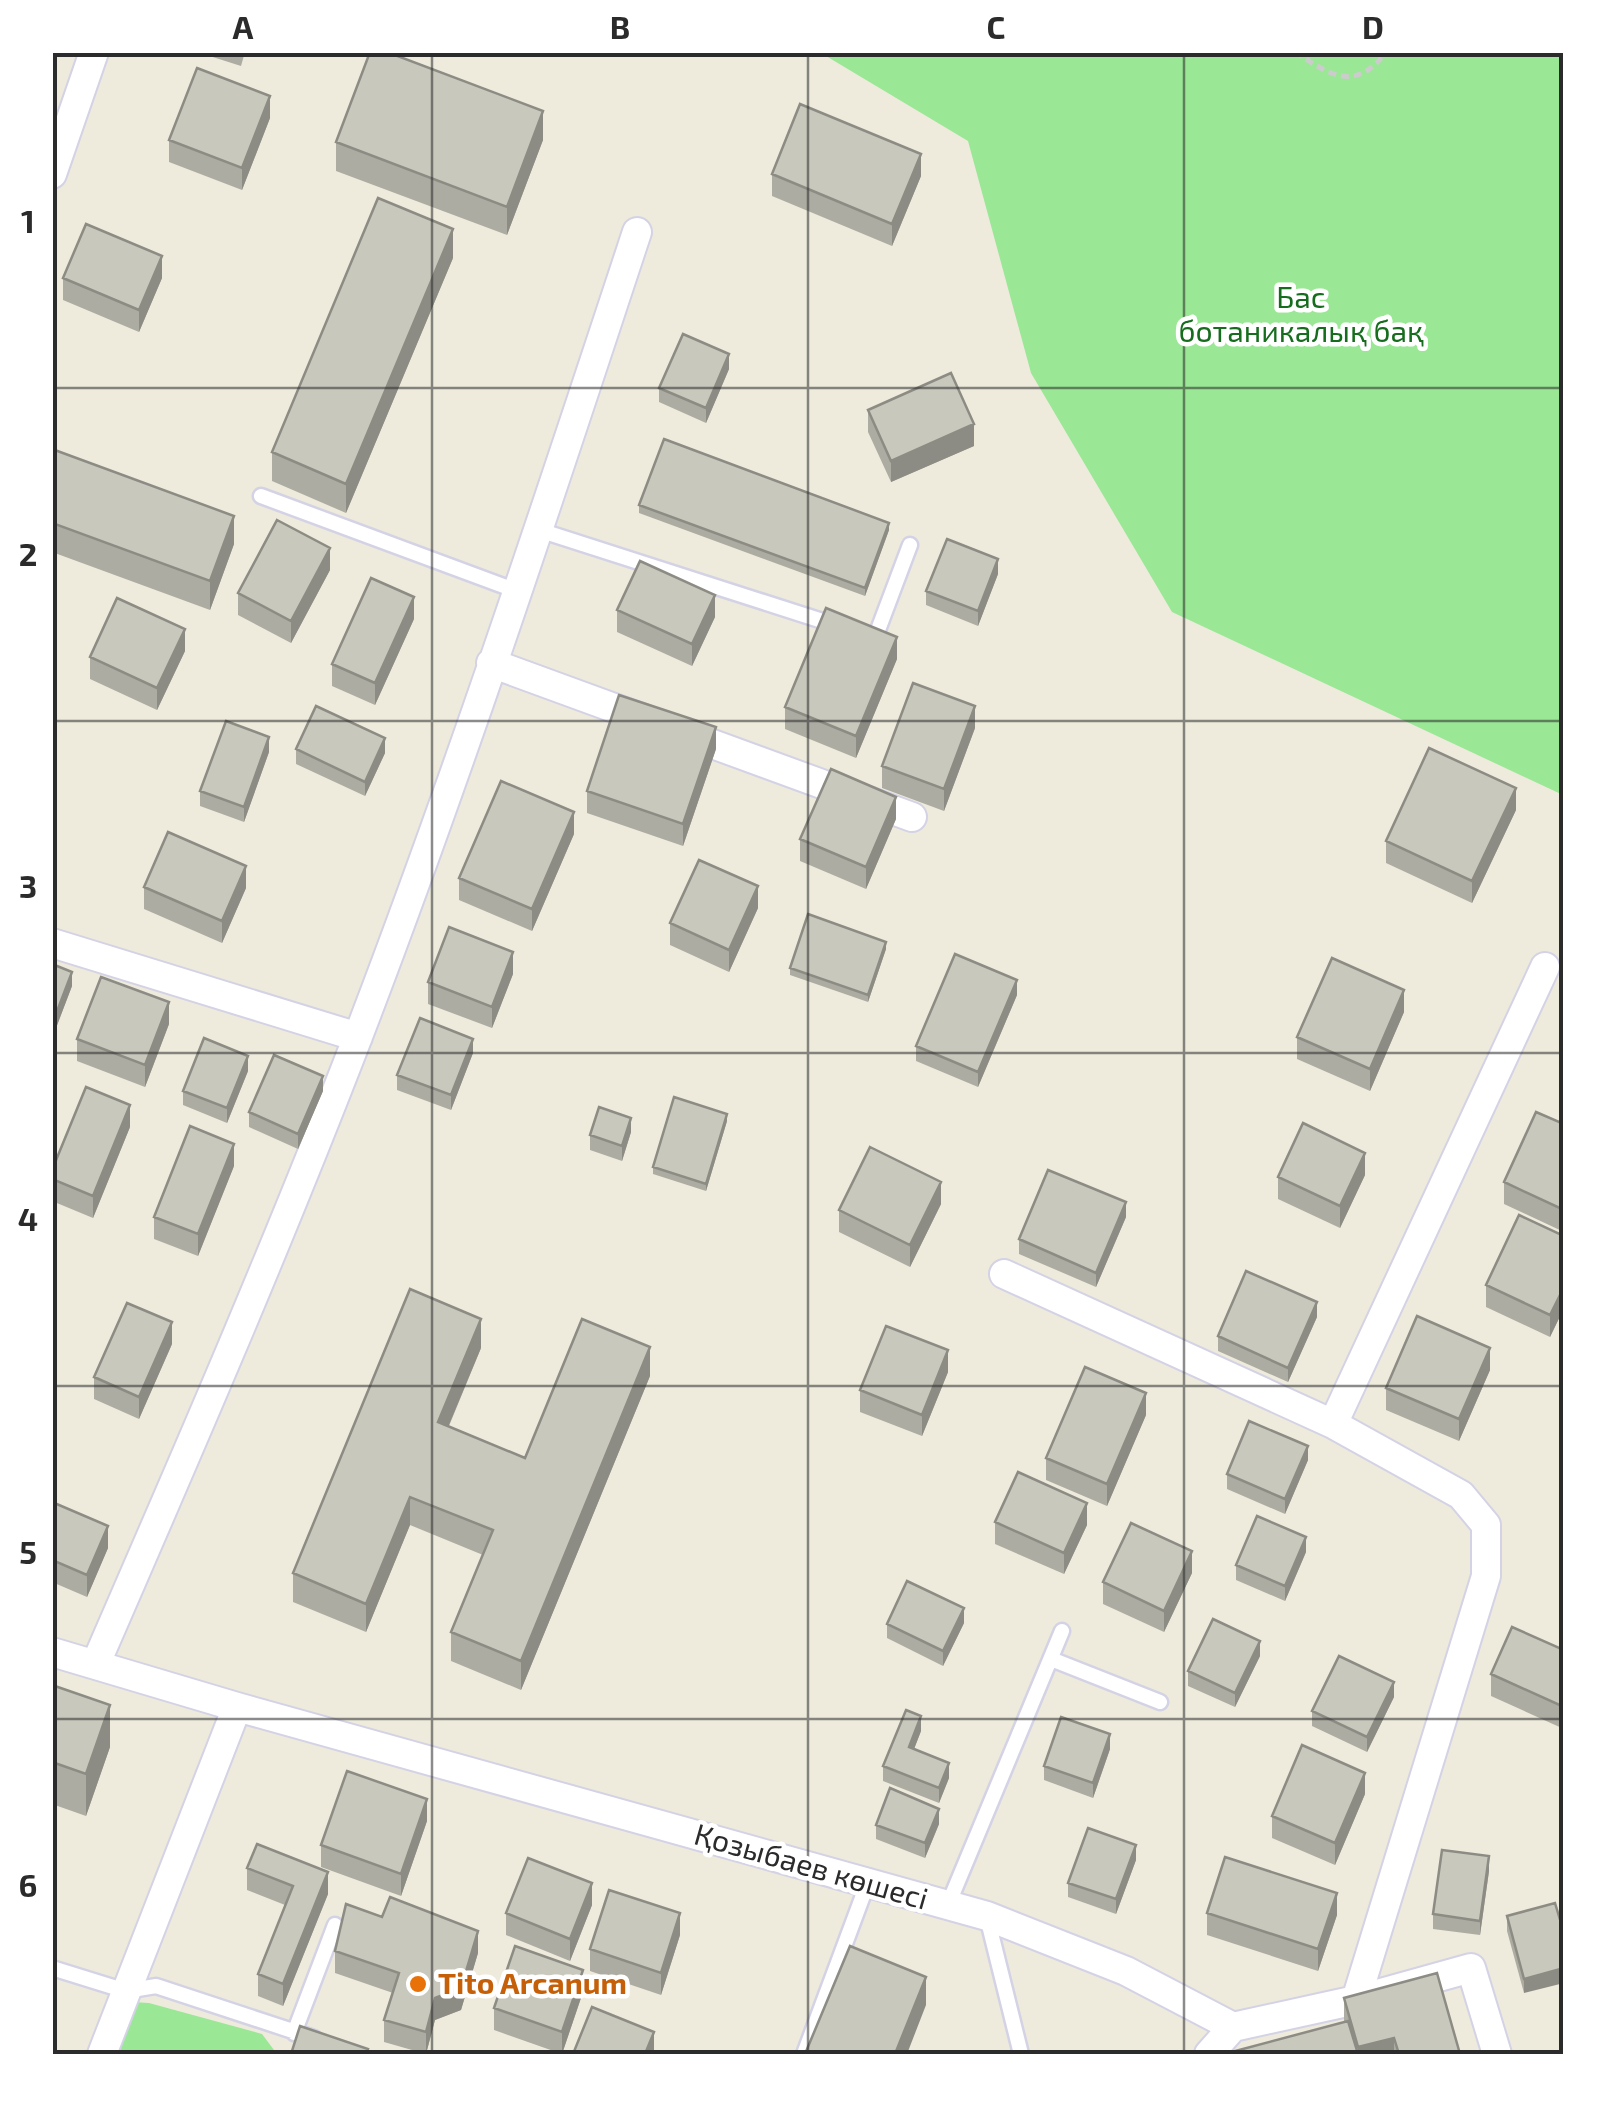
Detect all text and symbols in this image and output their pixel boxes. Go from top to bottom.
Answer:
text: A [233,7,254,45]
text: B [610,7,630,45]
text: C [987,7,1005,45]
text: D [1362,7,1384,45]
text: 1 [21,201,35,239]
park label: Бас ботаникалық бақ [1178,278,1424,348]
text: 2 [19,534,37,572]
text: 3 [19,866,37,904]
text: 4 [18,1199,38,1237]
text: 5 [19,1532,37,1570]
street label: Қозыбаев көшесі [691,1815,932,1916]
text: 6 [19,1865,37,1903]
place label: Tito Arcanum [438,1964,627,2000]
marker: Tito Arcanum [407,1973,429,1995]

